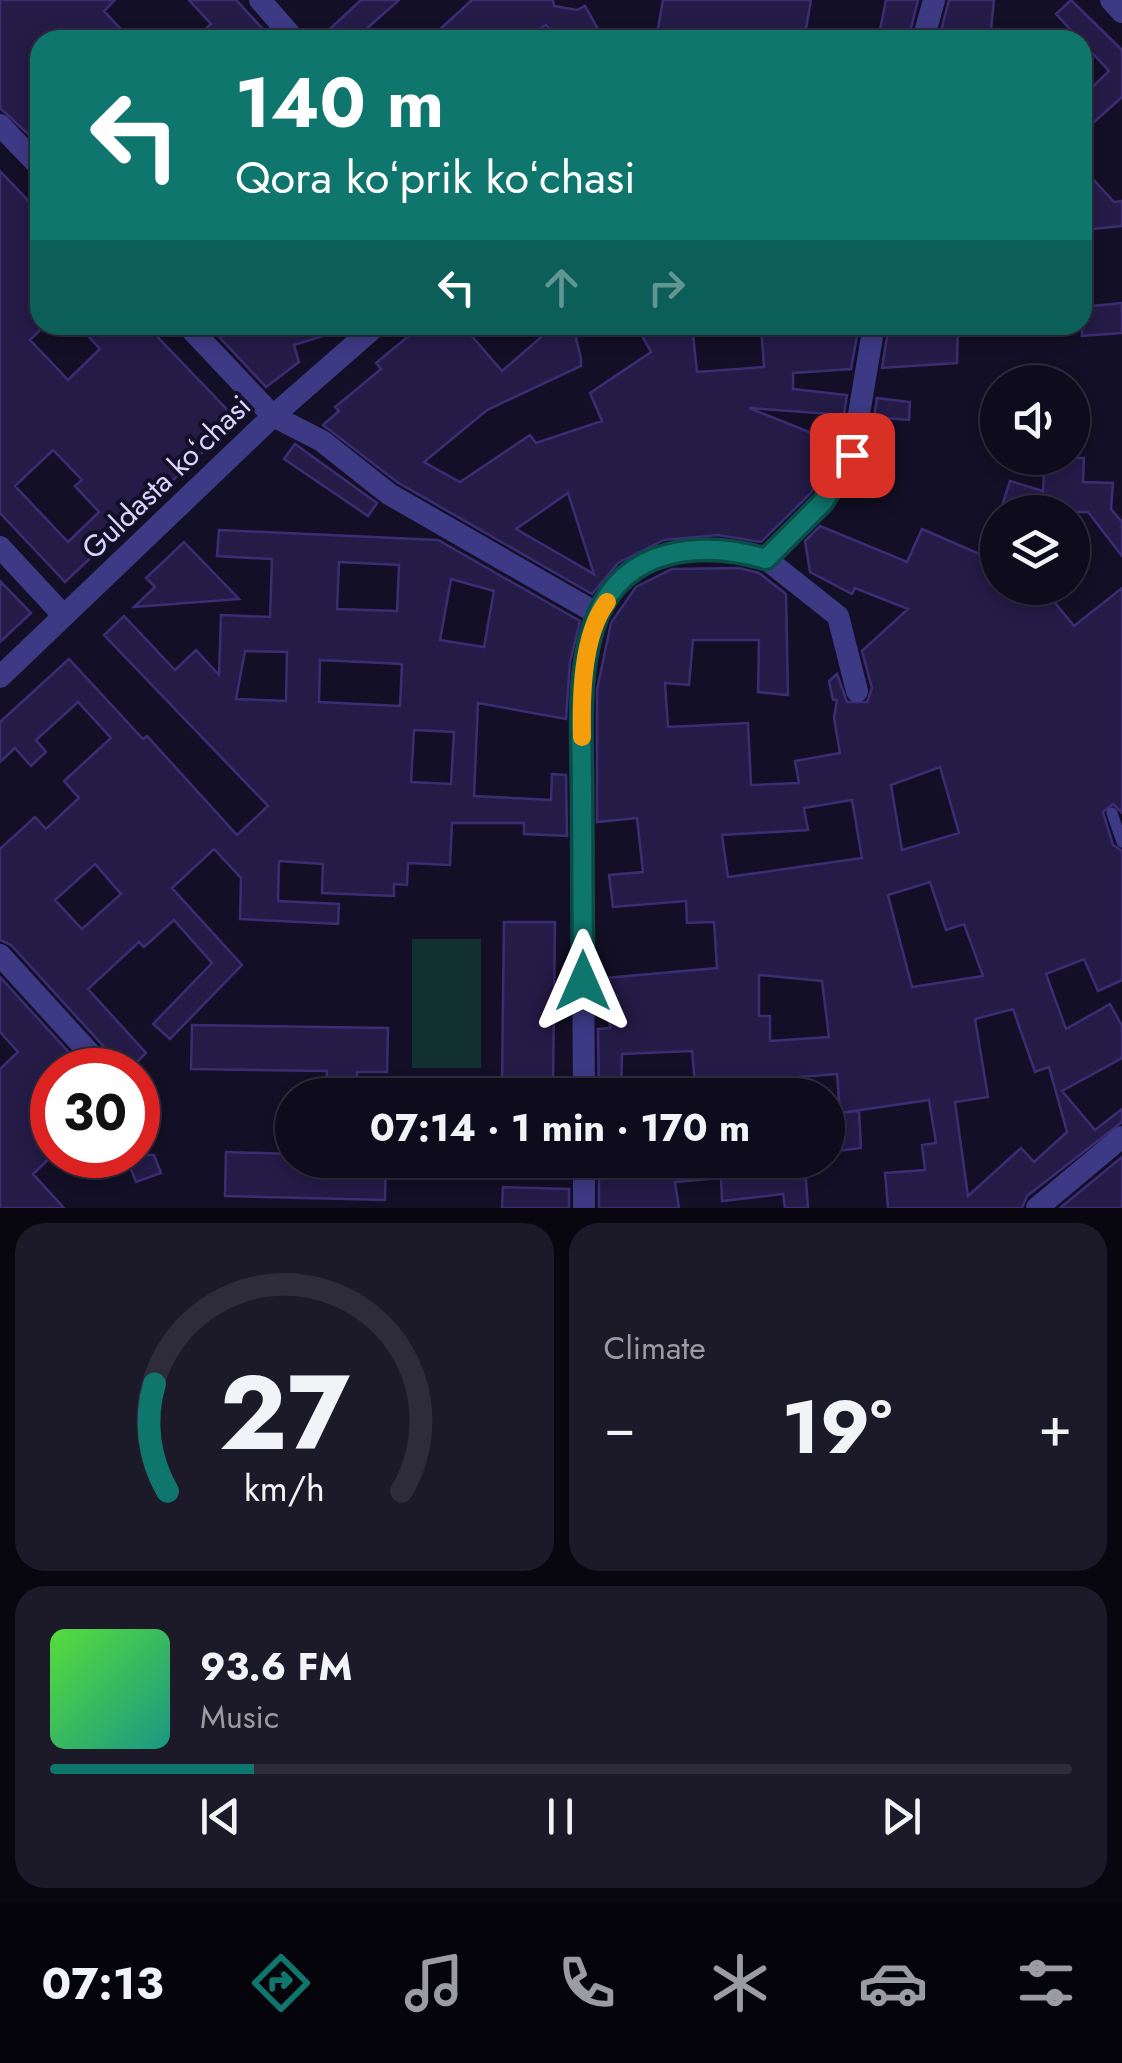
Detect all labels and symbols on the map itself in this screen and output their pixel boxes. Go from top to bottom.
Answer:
street label: Guldasta koʻchasi [72,385,260,569]
pin [810,413,895,498]
position arrow [531,929,635,1033]
speed limit sign: 30 [30,1048,160,1178]

